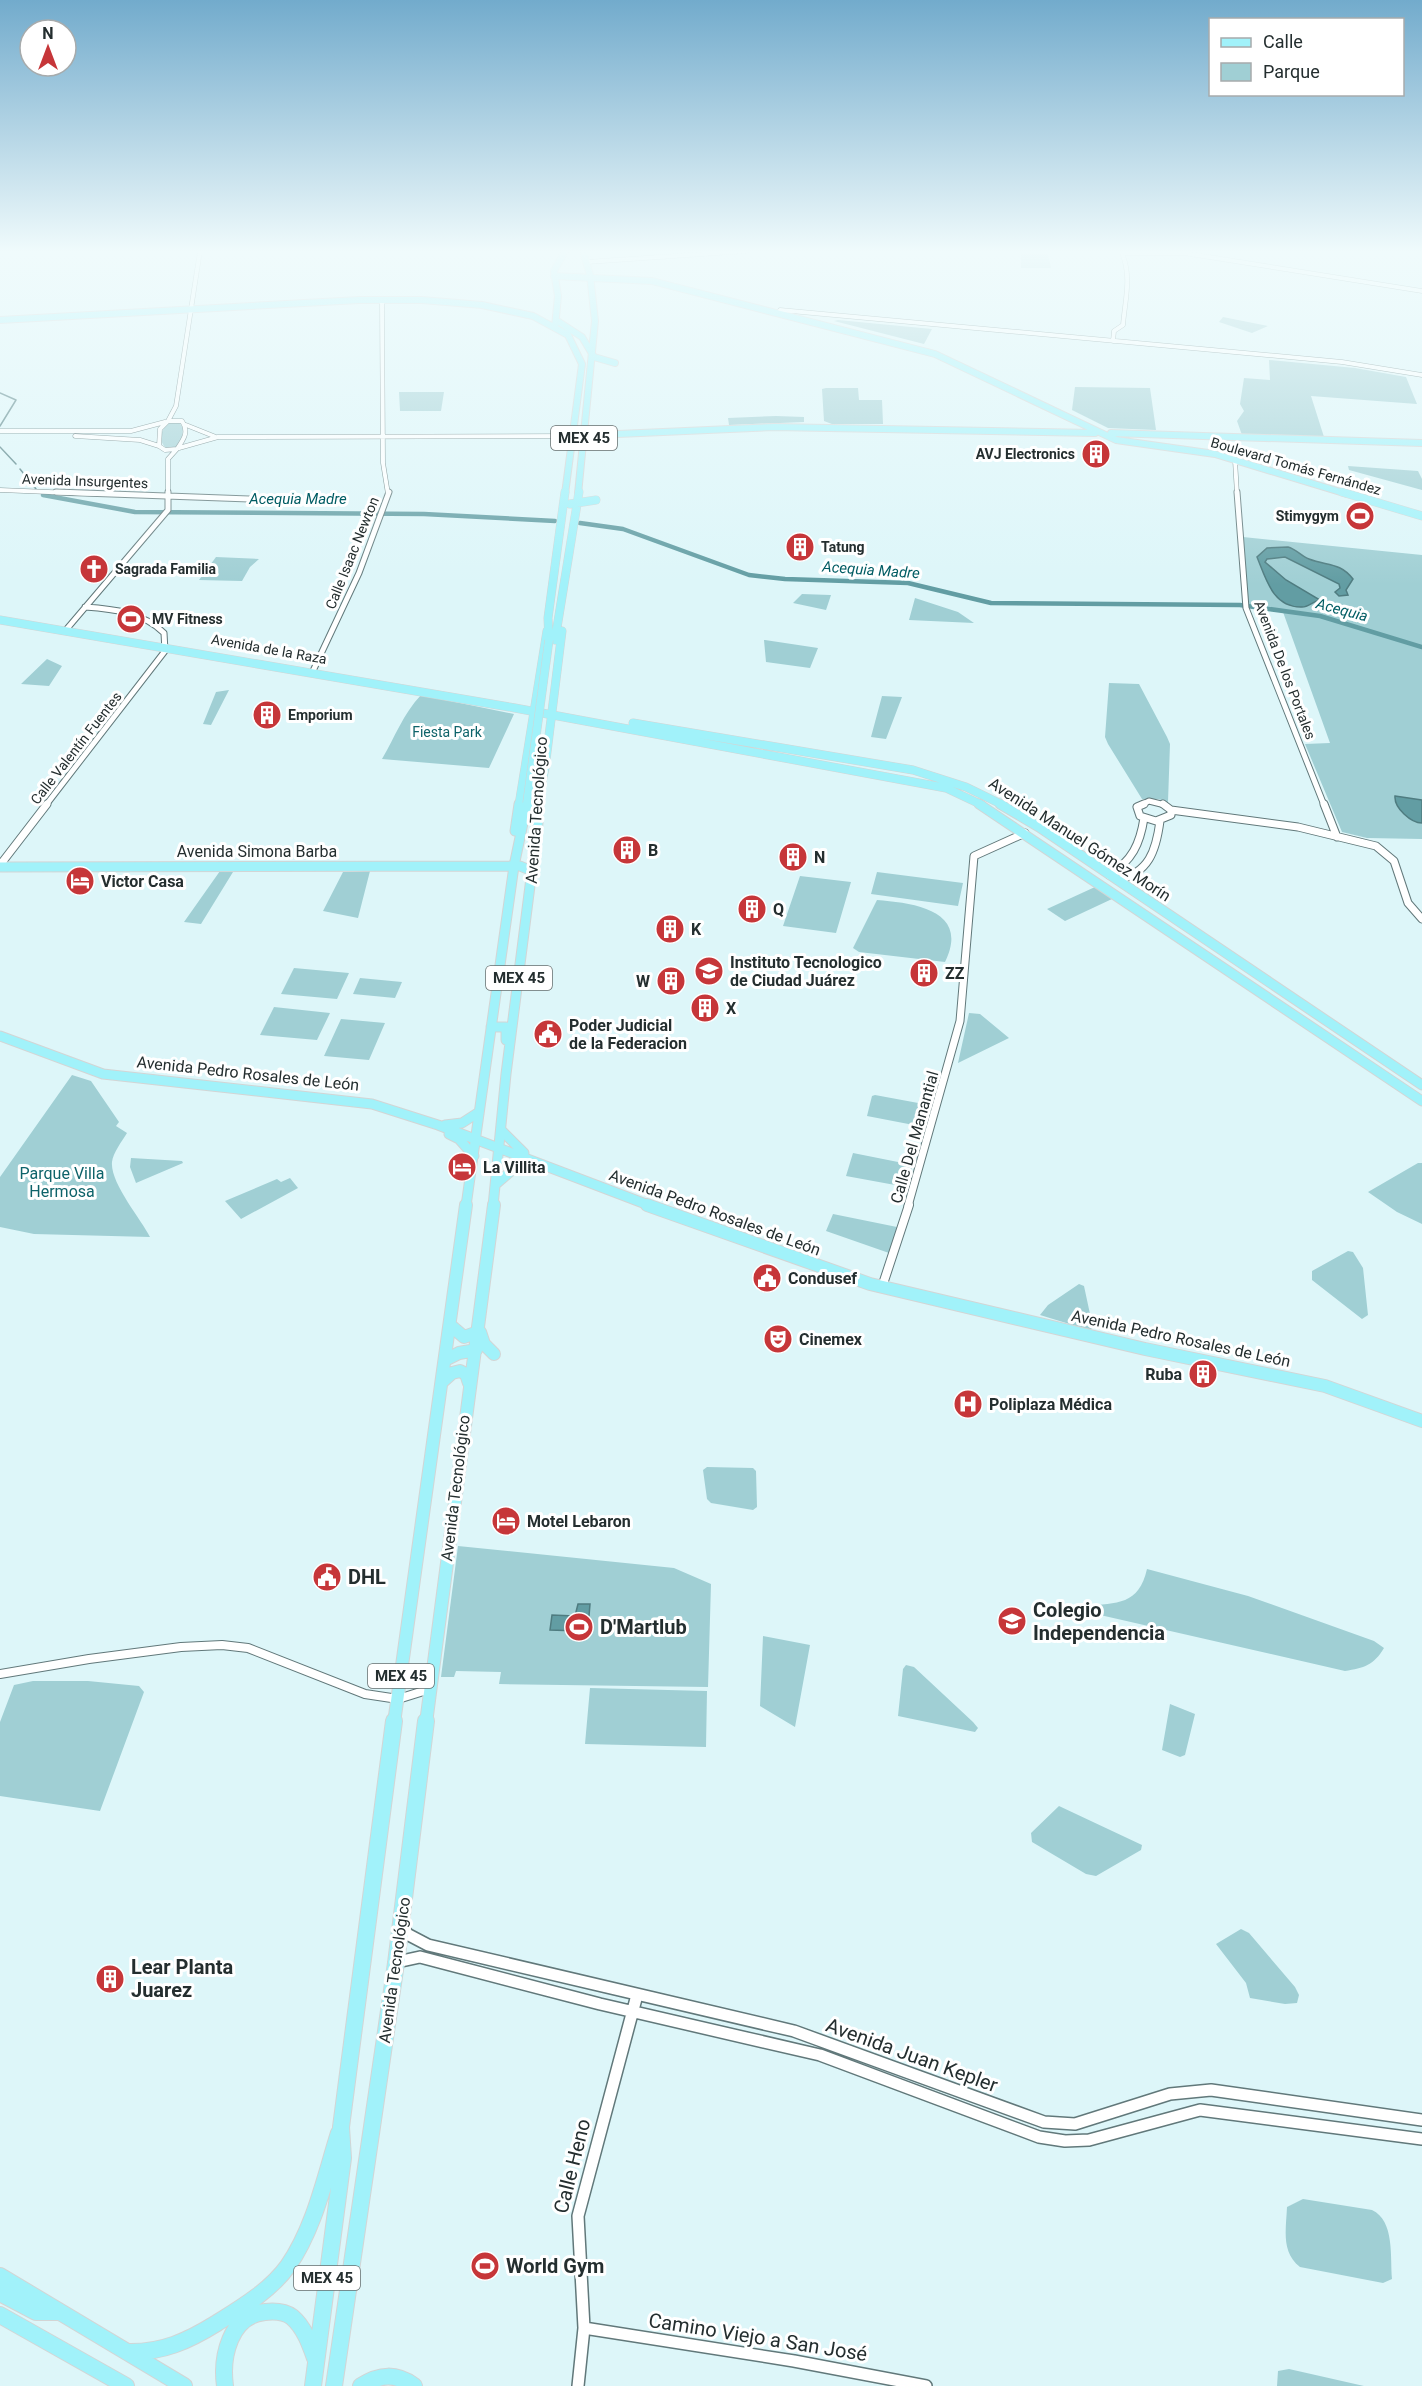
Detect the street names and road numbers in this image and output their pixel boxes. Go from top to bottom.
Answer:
road number: MEX 45 [551,426,617,450]
street label: Boulevard Tomás Fernández [1209,434,1383,498]
street label: Avenida Insurgentes [22,471,148,491]
street label: Calle Isaac Newton [322,495,382,611]
street label: Avenida De los Portales [1251,598,1319,742]
street label: Avenida de la Raza [210,631,328,667]
street label: Calle Valentín Fuentes [27,689,125,807]
street label: Avenida Tecnológico [522,736,551,884]
street label: Avenida Manuel Gómez Morín [985,773,1174,905]
street label: Avenida Simona Barba [177,842,337,861]
road number: MEX 45 [486,966,552,990]
street label: Avenida Pedro Rosales de León [136,1052,360,1095]
street label: Calle Del Manantial [886,1069,942,1206]
street label: Avenida Pedro Rosales de León [607,1165,823,1260]
street label: Avenida Pedro Rosales de León [1070,1306,1292,1371]
street label: Avenida Tecnológico [437,1414,474,1562]
road number: MEX 45 [368,1664,434,1688]
street label: Avenida Tecnológico [375,1896,414,2044]
street label: Avenida Juan Kepler [823,2013,1001,2097]
street label: Calle Heno [549,2116,595,2216]
road number: MEX 45 [294,2266,360,2290]
street label: Camino Viejo a San José [647,2308,869,2366]

